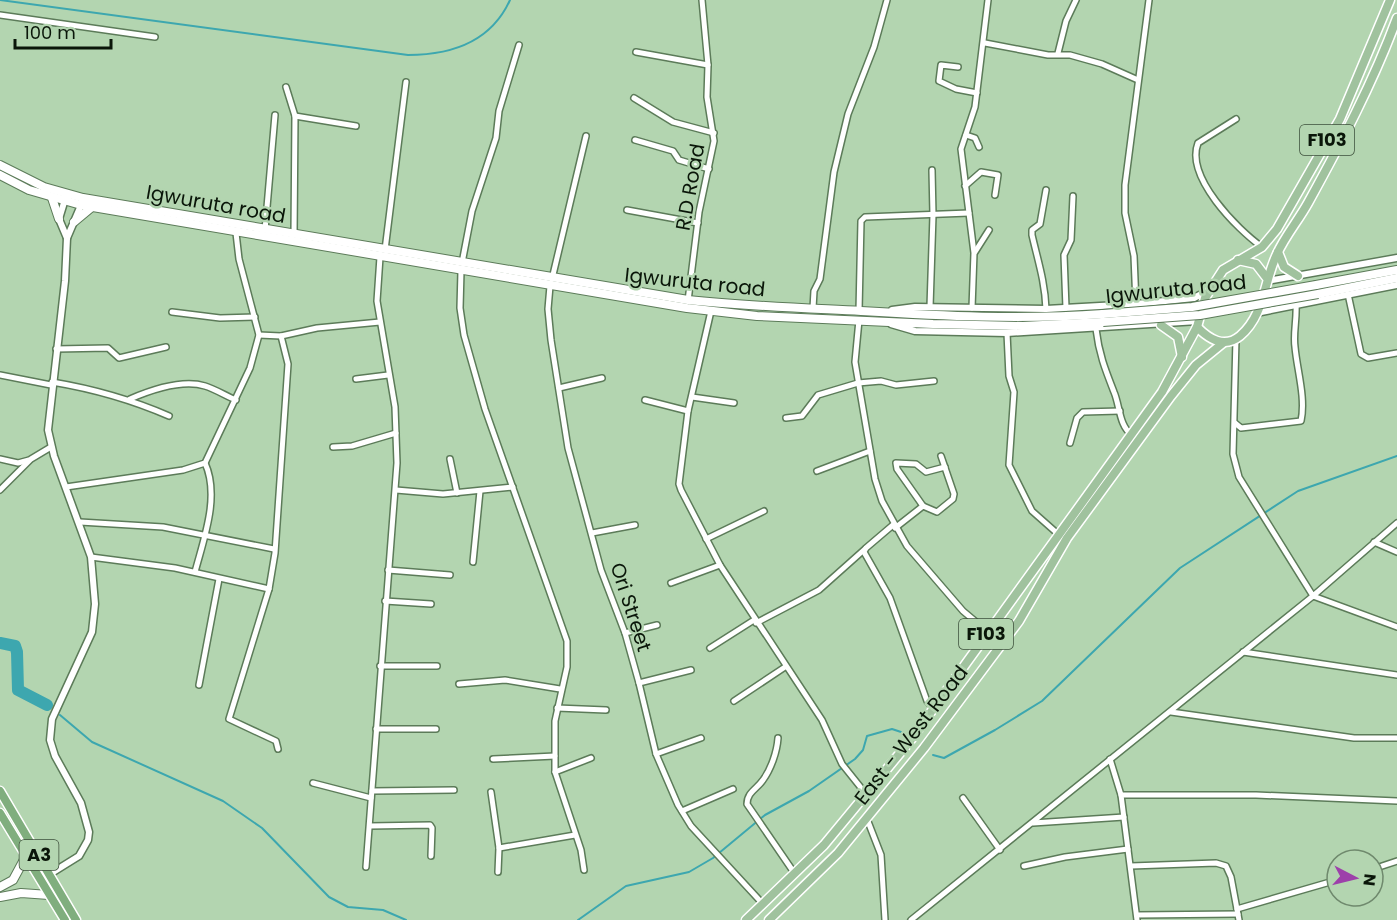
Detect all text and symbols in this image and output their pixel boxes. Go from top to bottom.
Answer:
scale bar [15,12,111,50]
text: 100 m [24,20,76,45]
road number: F103 [1300,125,1354,155]
street label: R.D Road [669,141,711,233]
street label: Igwuruta road [144,178,288,230]
street label: Igwuruta road [623,261,767,303]
street label: Igwuruta road [1104,268,1248,310]
street label: Ori Street [603,559,659,655]
road number: F103 [959,619,1013,649]
street label: East - West Road [848,659,974,811]
road number: A3 [20,840,58,870]
north arrow [1325,848,1385,908]
text: N [1357,872,1382,887]

